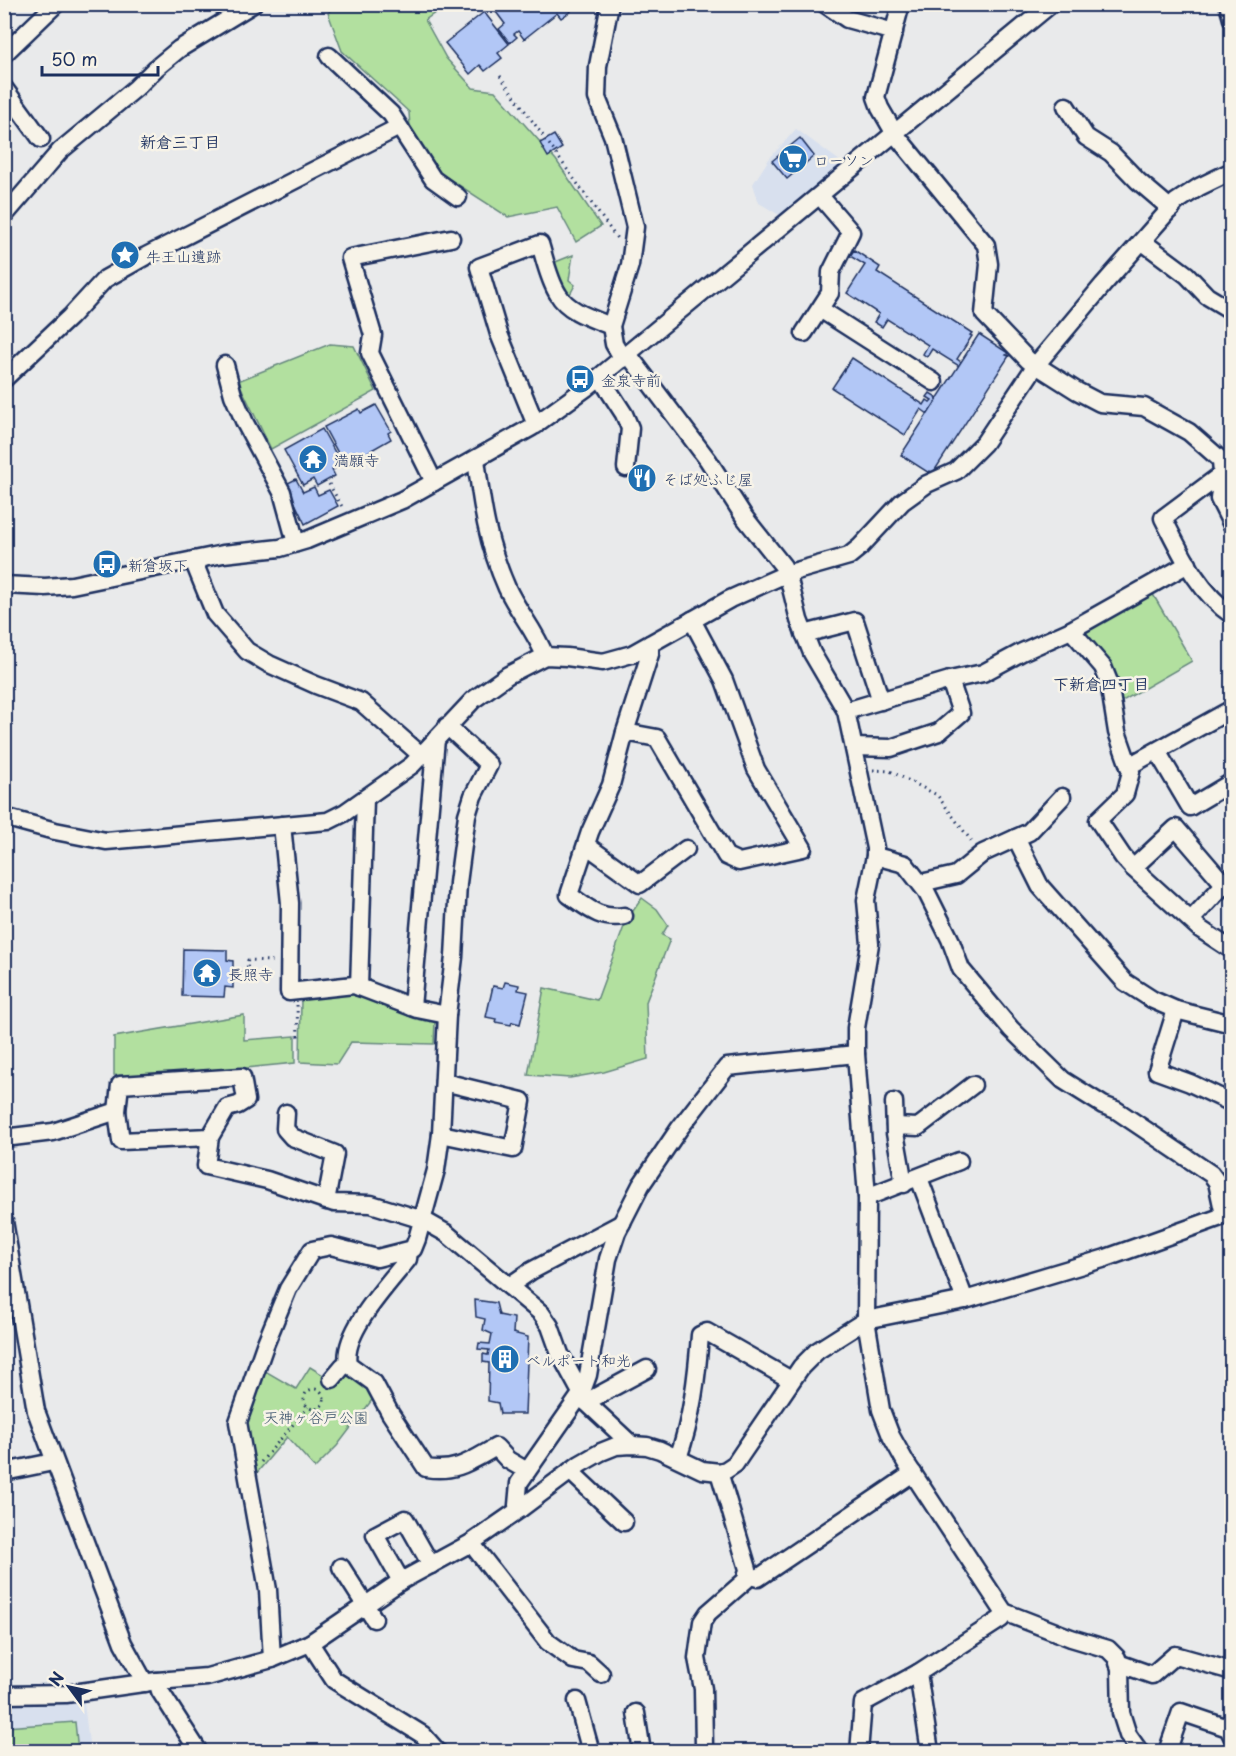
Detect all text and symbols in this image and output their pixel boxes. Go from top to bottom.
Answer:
scale bar [42,39,158,77]
text: 50 m [51,45,98,72]
district label: 新倉三丁目 [140,129,220,153]
supermarket icon: ローソン [777,143,809,175]
place label: ローソン [814,148,874,171]
place icon: 牛王山遺跡 [109,239,141,271]
place label: 牛王山遺跡 [146,244,221,267]
bus stop icon: 金泉寺前 [564,363,596,395]
place label: 金泉寺前 [601,368,661,391]
temple icon: 満願寺 [297,443,329,475]
place label: 満願寺 [334,448,379,471]
restaurant icon: そば処ふじ屋 [626,462,658,494]
place label: そば処ふじ屋 [663,467,753,490]
bus stop icon: 新倉坂下 [91,548,123,580]
place label: 新倉坂下 [128,553,188,576]
district label: 下新倉四丁目 [1053,671,1149,695]
temple icon: 長照寺 [191,957,223,989]
place label: 長照寺 [228,962,273,985]
building icon: ベルポート和光 [489,1343,521,1375]
place label: ベルポート和光 [526,1348,631,1371]
park label: 天神ヶ谷戸公園 [263,1405,369,1428]
north arrow [39,1657,99,1717]
text: N [42,1666,69,1690]

